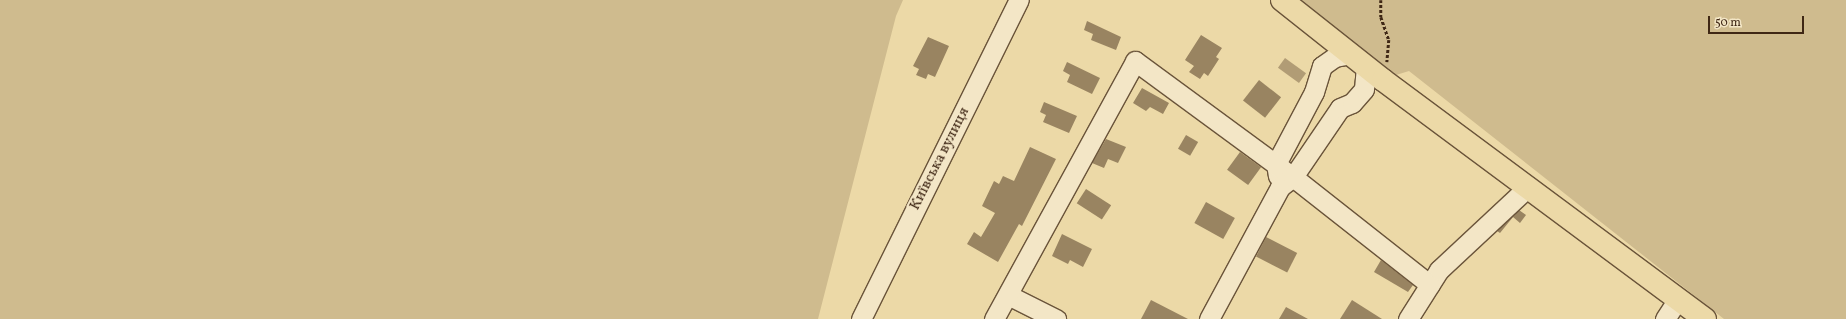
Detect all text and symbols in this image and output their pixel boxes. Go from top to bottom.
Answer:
scale bar [1710,8,1806,34]
text: 50 m [1715,15,1741,31]
street label: Київська вулиця [906,105,974,213]

